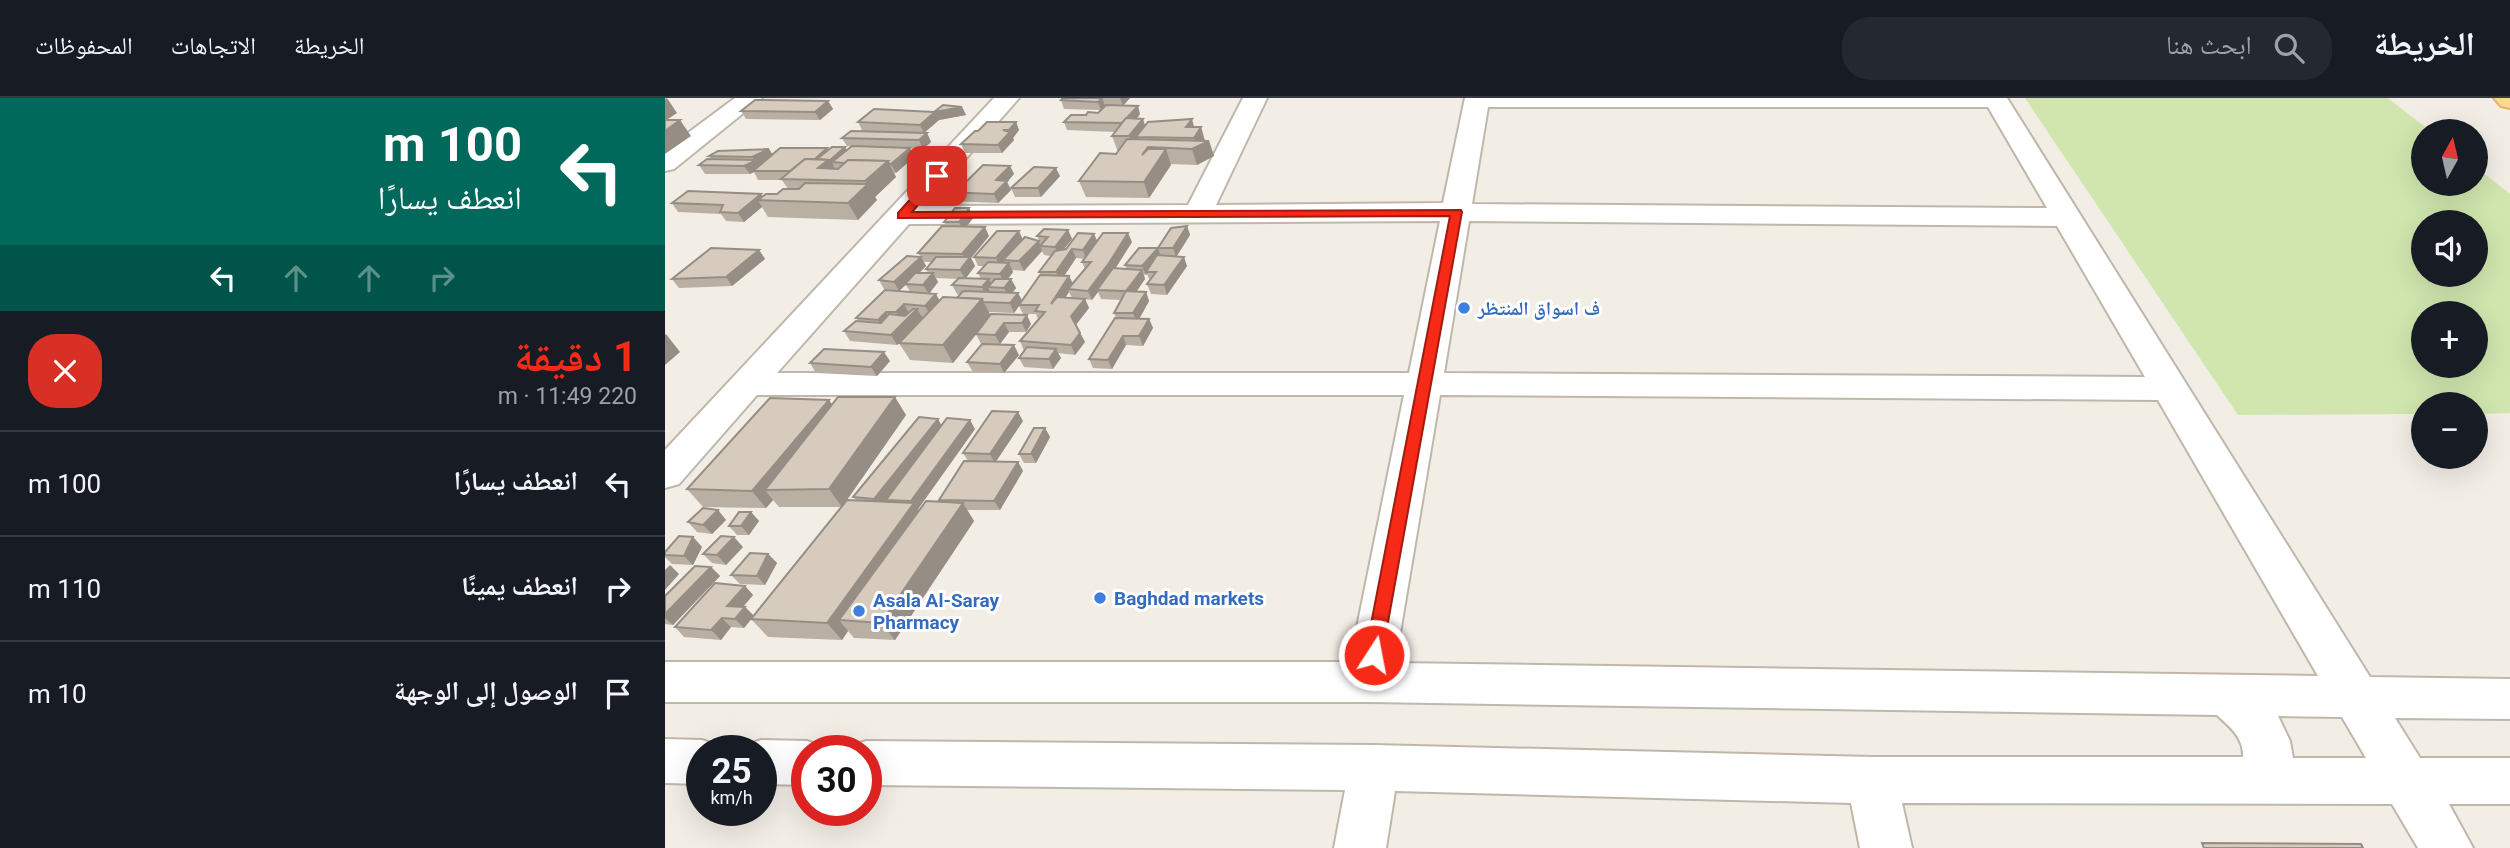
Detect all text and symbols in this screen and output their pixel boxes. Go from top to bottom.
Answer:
search box [1842,17,2332,80]
text: الخريطة [2374,24,2475,63]
icon: search [2270,29,2308,67]
text: ابحث هنا [2166,30,2252,60]
text: المحفوظات [35,32,133,60]
text: الاتجاهات [171,32,256,60]
text: الخريطة [294,32,365,60]
text: 100 m [383,116,522,173]
north arrow [2411,119,2489,196]
map controls [2411,119,2488,469]
icon: left [546,126,637,217]
pin [907,146,967,206]
icon: arrive [918,157,956,195]
text: انعطف يسارًا [378,179,522,217]
button: sound [2411,210,2488,287]
icon: left [204,259,242,297]
icon: ahead [277,259,315,297]
icon: ahead [350,259,388,297]
icon: right [423,259,461,297]
place label: ف اسواق المنتظر [1477,297,1600,320]
marker: ف اسواق المنتظر [1456,300,1472,316]
button: + [2411,301,2488,378]
text: 1 دقيقة [514,332,637,381]
button: close [28,334,102,408]
text: 220 m · 11:49 [498,383,637,410]
button: − [2411,392,2488,469]
icon: left [599,465,637,503]
text: انعطف يسارًا [454,466,578,496]
text: 100 m [28,469,101,499]
icon: right [599,570,637,608]
text: انعطف يمينًا [461,571,578,601]
text: 110 m [28,574,101,604]
place label: Baghdad markets [1114,587,1264,610]
place label: Asala Al-Saray Pharmacy [873,589,999,634]
marker: Baghdad markets [1092,590,1108,606]
marker: Asala Al-Saray Pharmacy [851,603,867,619]
position arrow [1337,618,1411,692]
icon: arrive [599,675,637,713]
text: الوصول إلى الوجهة [394,676,578,706]
text: 10 m [28,679,87,709]
speed limit sign: 30 [791,735,882,826]
text: 25 [711,751,752,792]
text: km/h [710,787,753,808]

